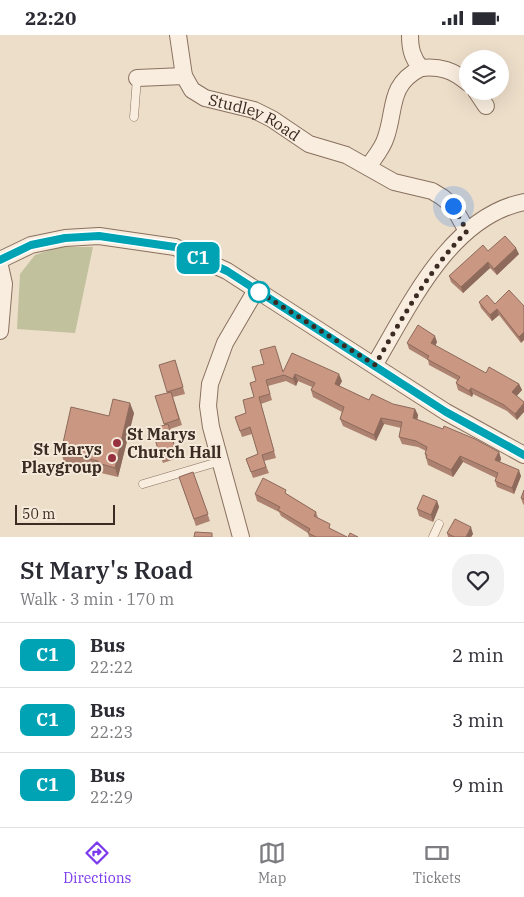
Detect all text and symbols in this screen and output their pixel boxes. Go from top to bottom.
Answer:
text: 22:20 [25,6,76,30]
map controls [459,50,509,100]
button: layers [459,50,509,100]
street label: Studley Road [206,89,304,145]
your location [441,194,466,219]
line badge: C1 [176,242,220,274]
text: C1 [187,246,209,269]
unlabelled marker [248,281,270,303]
place label: St Marys Church Hall [127,424,222,462]
marker: St Marys Church Hall [111,437,123,449]
place label: St Marys Playgroup [21,439,102,477]
marker: St Marys Playgroup [106,452,118,464]
scale bar [15,502,115,525]
text: 50 m [22,505,55,523]
text: St Mary's Road [20,554,193,586]
button: heart [452,554,504,606]
text: Walk · 3 min · 170 m [20,589,174,609]
text: Bus [90,633,125,657]
text: C1 [36,643,59,666]
text: 2 min [452,643,504,667]
text: 22:22 [90,657,133,677]
text: Bus [90,698,125,722]
text: C1 [36,708,59,731]
text: 3 min [452,708,504,732]
text: 22:23 [90,722,133,742]
text: Bus [90,763,125,787]
text: C1 [36,773,59,796]
text: 9 min [452,773,504,797]
text: 22:29 [90,787,133,807]
tab: Directions [63,839,131,887]
tab: Map [258,839,286,887]
tab: Tickets [413,839,461,887]

